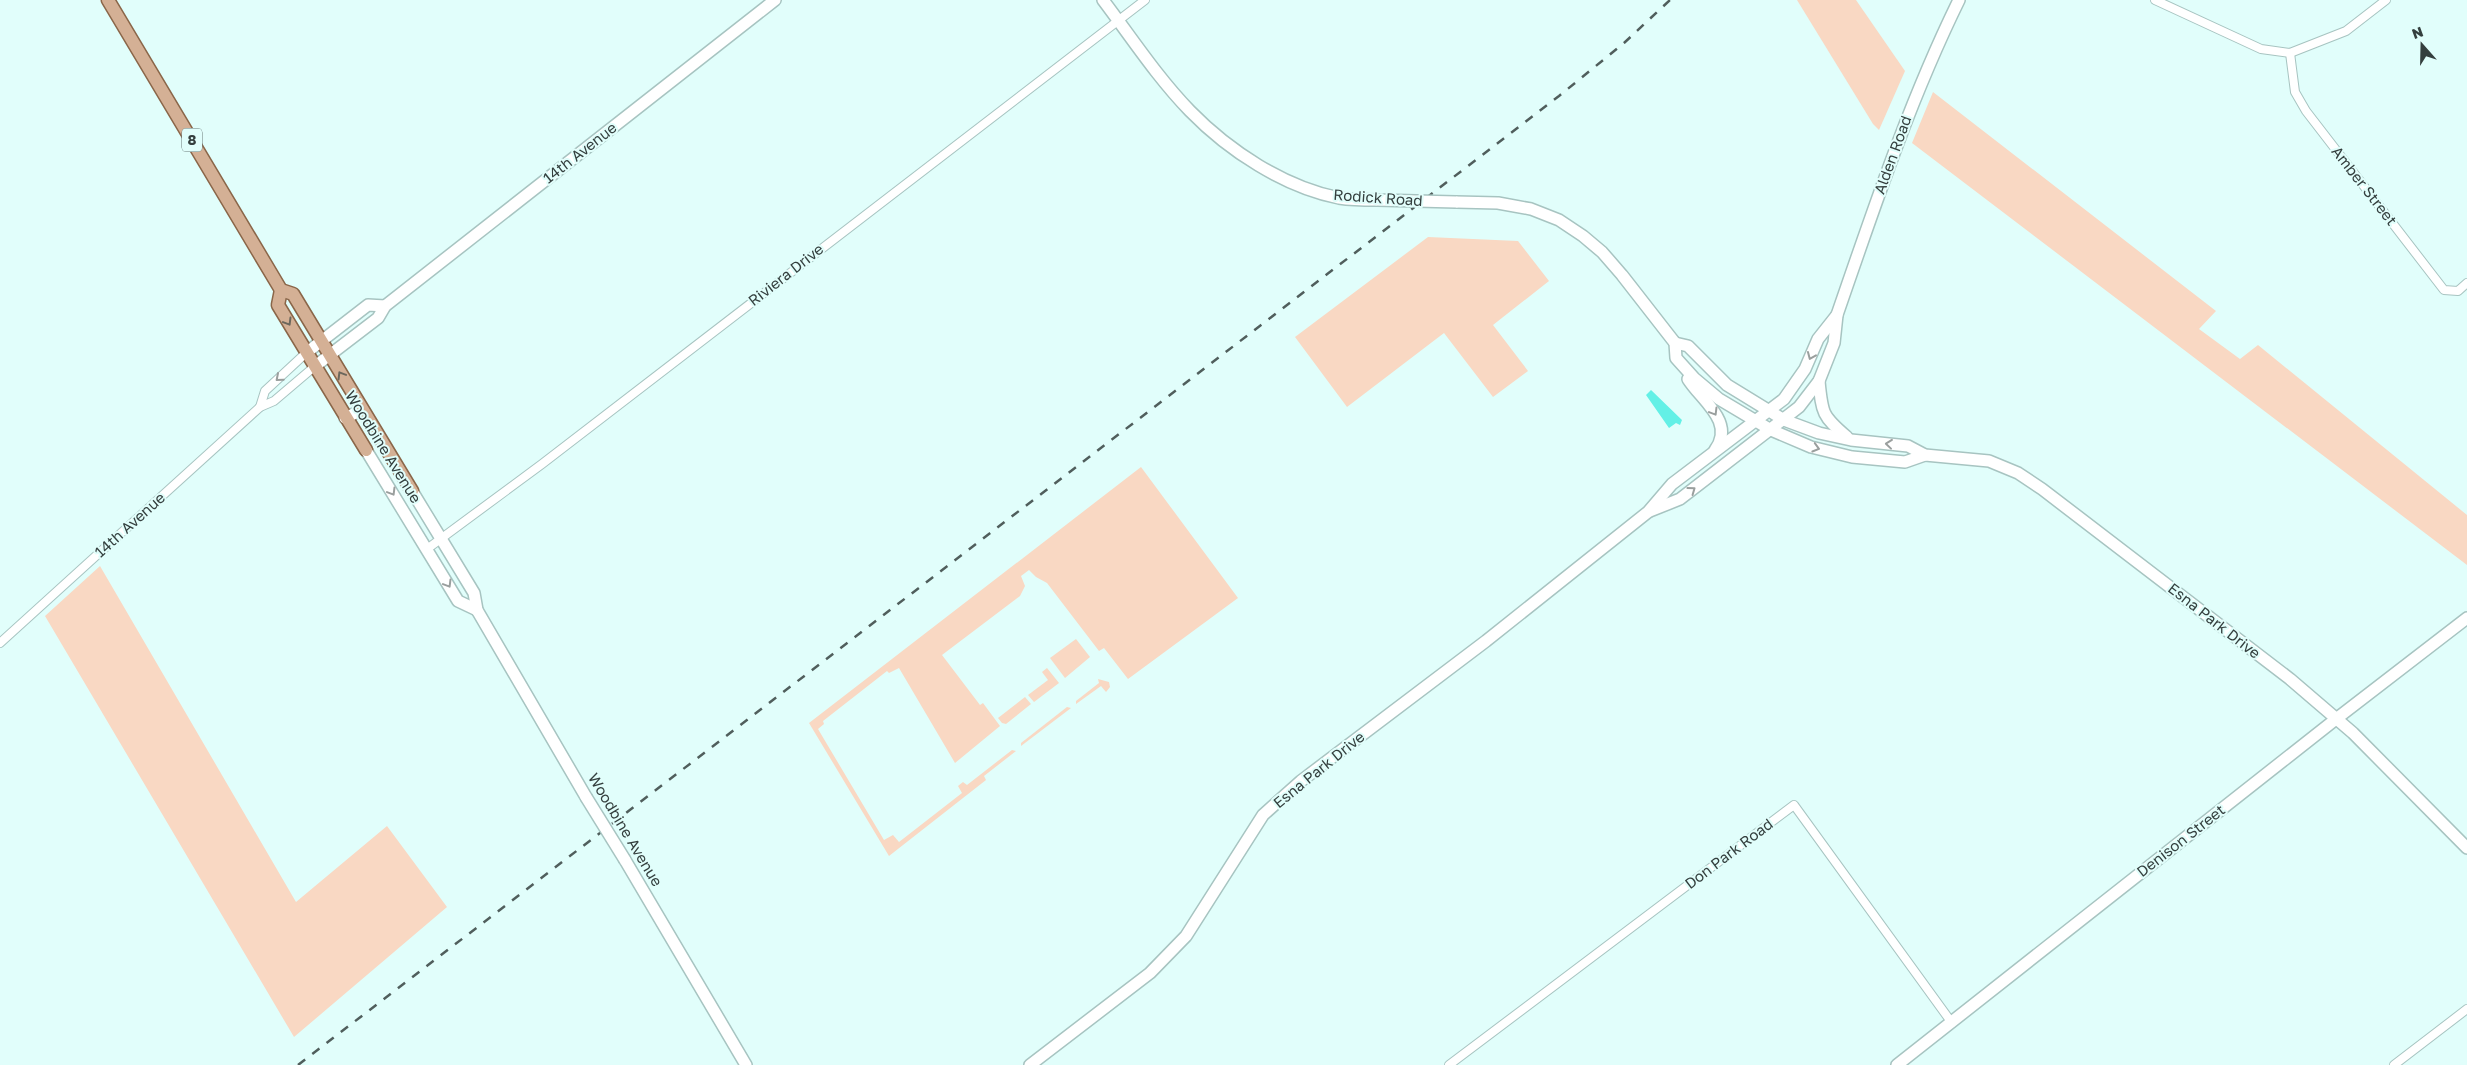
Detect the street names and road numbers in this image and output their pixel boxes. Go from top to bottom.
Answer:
street label: Alden Road [1870,113,1915,196]
street label: 14th Avenue [539,118,620,187]
road number: 8 [182,128,202,152]
street label: Amber Street [2328,142,2401,228]
street label: Rodick Road [1333,185,1423,209]
street label: Riviera Drive [744,239,827,309]
street label: Woodbine Avenue [342,387,426,506]
street label: 14th Avenue [90,488,168,561]
street label: Esna Park Drive [2165,579,2264,662]
street label: Esna Park Drive [1269,727,1368,811]
street label: Woodbine Avenue [585,770,667,890]
street label: Denison Street [2133,800,2228,880]
street label: Don Park Road [1681,814,1776,892]

